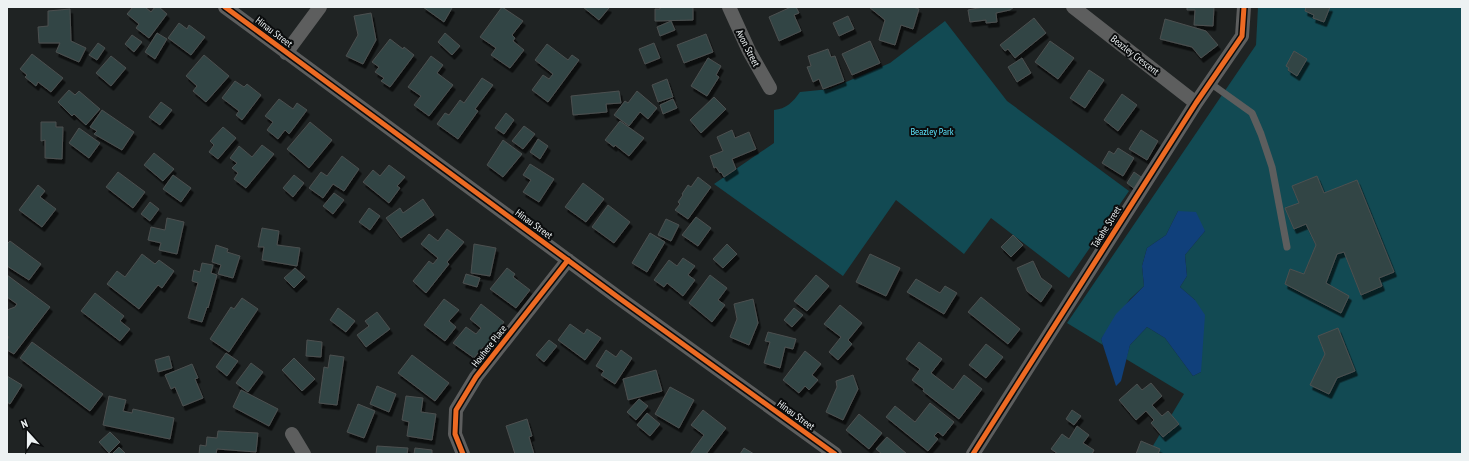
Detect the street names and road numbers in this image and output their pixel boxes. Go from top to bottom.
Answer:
street label: Hinau Street [253,14,295,50]
street label: Avon Street [733,27,763,69]
street label: Beazley Crescent [1108,32,1162,78]
street label: Takahe Street [1088,203,1124,250]
street label: Hinau Street [513,206,555,242]
street label: Houhere Place [469,322,509,370]
street label: Hinau Street [775,397,817,433]

